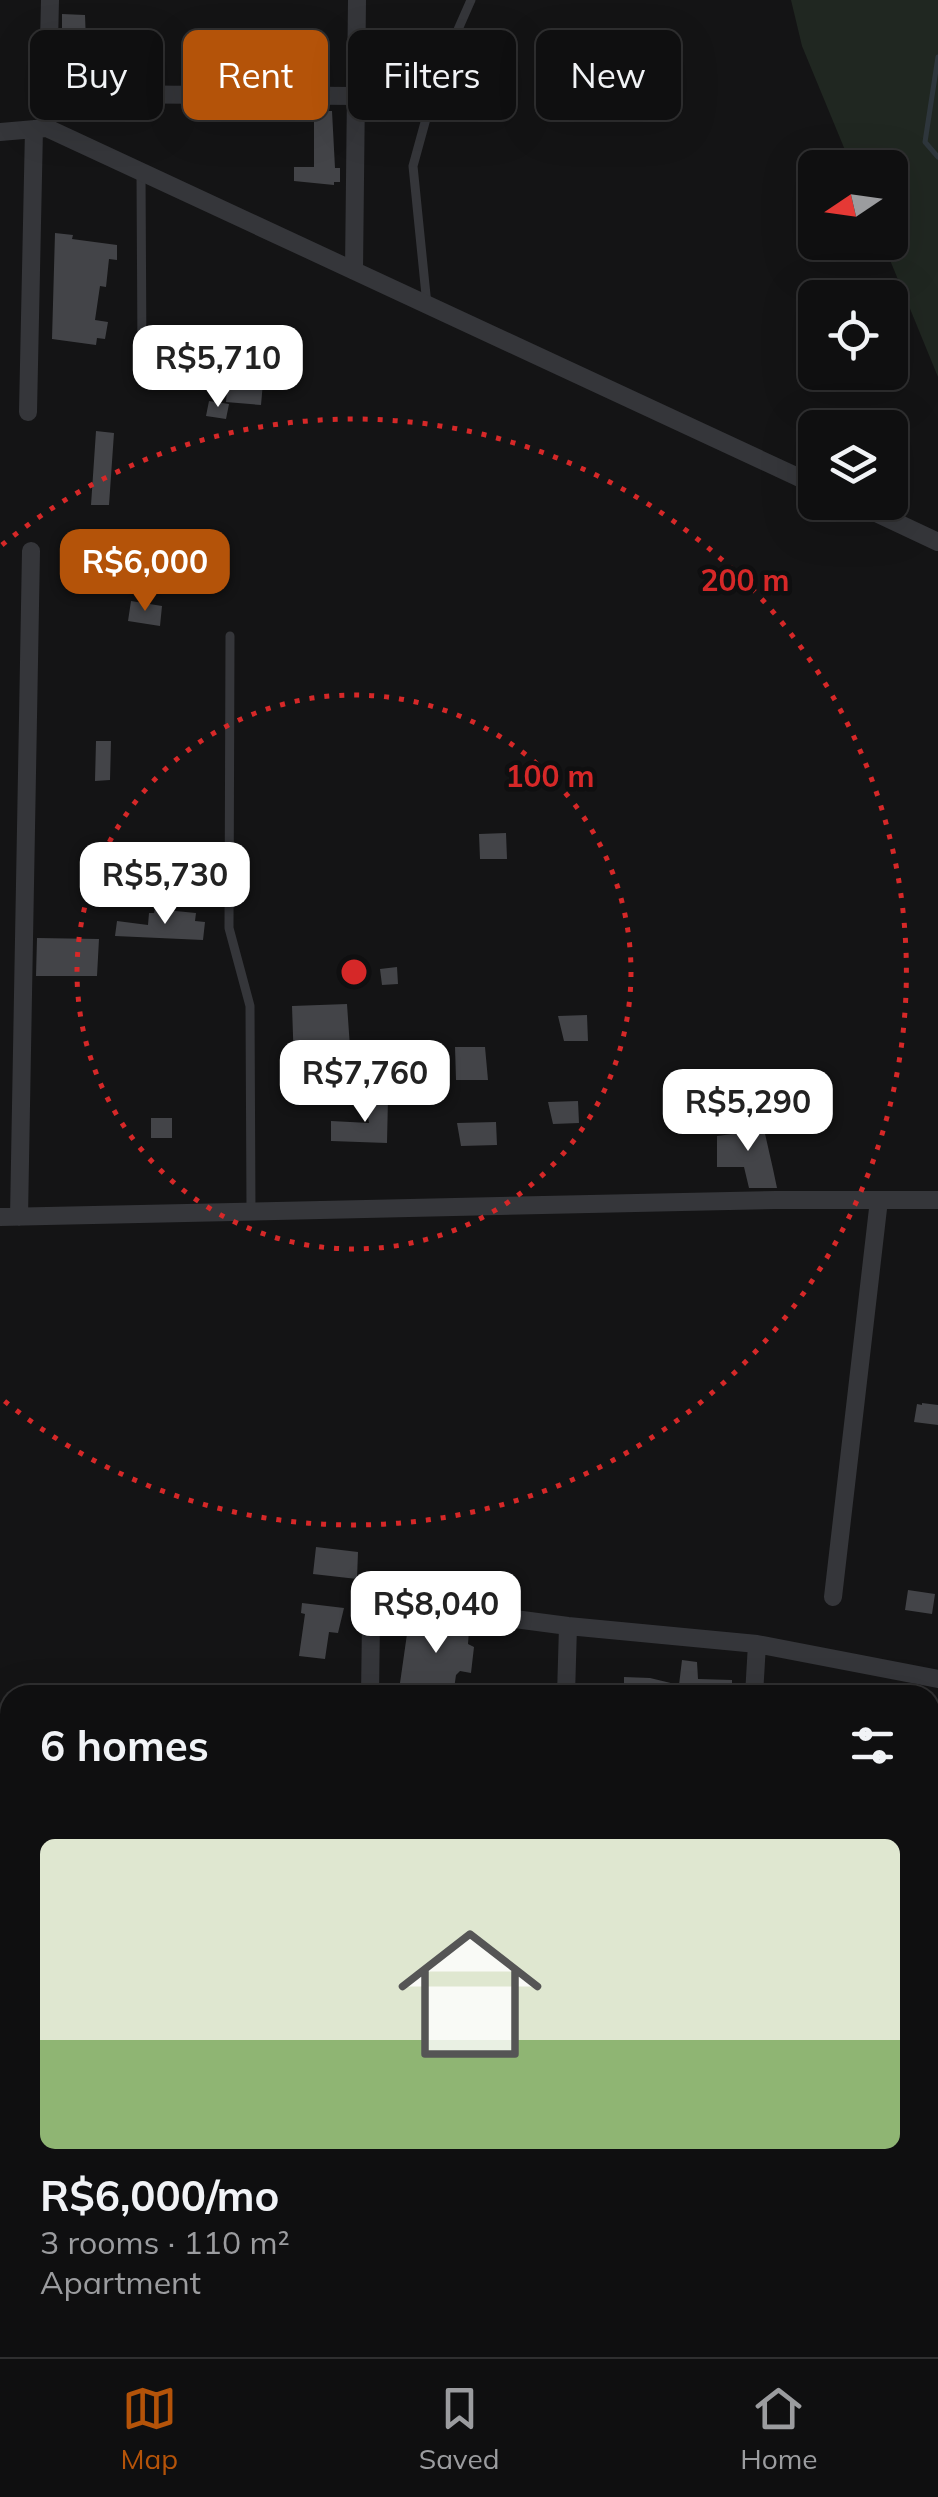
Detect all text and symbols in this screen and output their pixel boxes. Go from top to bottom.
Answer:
chip: Buy [30,30,163,120]
chip: Rent [183,30,328,120]
chip: Filters [348,30,516,120]
chip: New [536,30,681,120]
north arrow [798,150,908,260]
map controls [798,150,908,520]
button: locate [798,280,908,390]
pin: R$5,710 [126,325,310,410]
text: R$5,710 [155,337,281,377]
button: layers [798,410,908,520]
pin: R$6,000 [53,529,237,614]
text: R$6,000 [82,541,208,581]
text: 200 m [700,561,790,599]
text: 100 m [505,757,595,795]
pin: R$5,730 [73,842,257,927]
text: R$5,730 [102,854,228,894]
centre of rings [336,954,372,990]
pin: R$7,760 [273,1040,457,1125]
text: R$7,760 [302,1052,428,1092]
pin: R$5,290 [656,1069,840,1154]
text: R$5,290 [685,1081,811,1121]
pin: R$8,040 [344,1571,528,1656]
text: R$8,040 [373,1583,499,1623]
icon: filters [845,1718,900,1773]
text: 6 homes [40,1719,209,1772]
icon: home [380,1904,560,2084]
text: R$6,000/mo [40,2169,279,2222]
text: 3 rooms · 110 m² [40,2222,290,2262]
text: Apartment [40,2262,201,2302]
tab: Map [120,2381,178,2476]
tab: Saved [419,2381,500,2476]
tab: Home [740,2381,818,2476]

